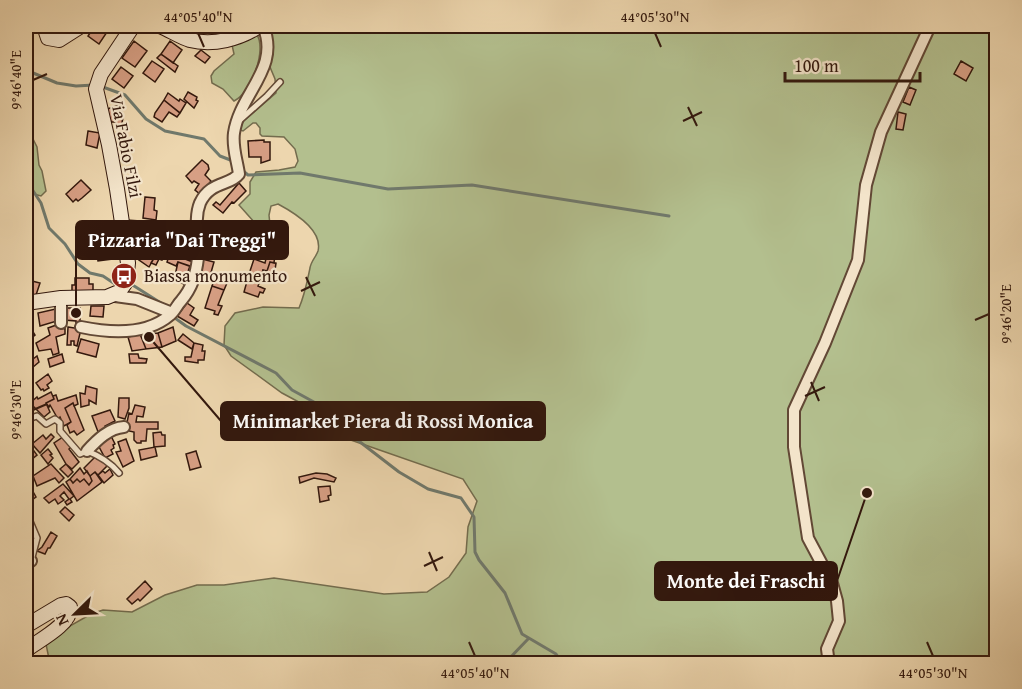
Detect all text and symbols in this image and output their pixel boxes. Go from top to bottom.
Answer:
text: 44°05'40"N [164,6,233,27]
text: 44°05'30"N [621,6,690,27]
scale bar [785,45,920,83]
text: 9°46'40"E [5,50,26,110]
text: 100 m [794,52,839,79]
street label: Via Fabio Filzi [103,92,150,200]
callout: Pizzaria "Dai Treggi" [76,221,288,259]
text: Pizzaria "Dai Treggi" [88,225,276,254]
bus stop icon: Biassa monumento [109,261,139,291]
place label: Biassa monumento [144,262,287,289]
text: 9°46'20"E [995,284,1016,344]
text: 9°46'30"E [5,380,26,440]
callout: Minimarket Piera di Rossi Monica [221,402,545,440]
text: Minimarket Piera di Rossi Monica [233,406,534,435]
callout: Monte dei Fraschi [655,562,837,600]
text: Monte dei Fraschi [667,566,825,595]
north arrow [45,584,105,644]
text: N [48,610,74,630]
text: 44°05'40"N [441,662,510,683]
text: 44°05'30"N [899,662,968,683]

